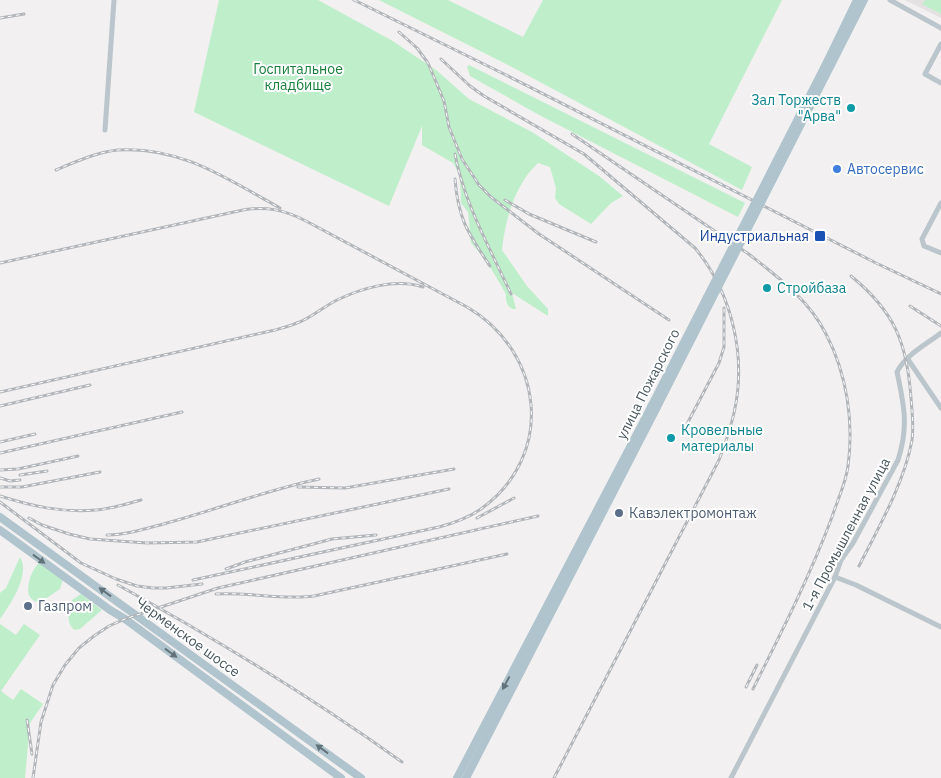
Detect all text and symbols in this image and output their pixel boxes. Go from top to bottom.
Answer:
park label: Госпитальное кладбище [253,60,343,94]
place label: Зал Торжеств "Арва" [751,91,841,125]
marker: Зал Торжеств "Арва" [845,102,857,114]
place label: Автосервис [847,160,924,178]
marker: Автосервис [831,163,843,175]
place label: Индустриальная [700,227,809,245]
marker: Индустриальная [813,229,827,243]
place label: Стройбаза [777,279,847,297]
marker: Стройбаза [761,282,773,294]
street label: улица Пожарского [612,326,684,442]
place label: Кровельные материалы [681,421,763,455]
marker: Кровельные материалы [665,432,677,444]
street label: 1-я Промышленная улица [798,454,894,614]
place label: Кавэлектромонтаж [629,504,757,522]
marker: Кавэлектромонтаж [613,507,625,519]
one-way arrow [32,553,45,564]
one-way arrow [98,587,112,597]
street label: Черменское шоссе [132,593,244,681]
place label: Газпром [38,597,92,615]
marker: Газпром [22,600,34,612]
one-way arrow [164,648,178,658]
one-way arrow [502,676,510,690]
one-way arrow [315,744,329,754]

